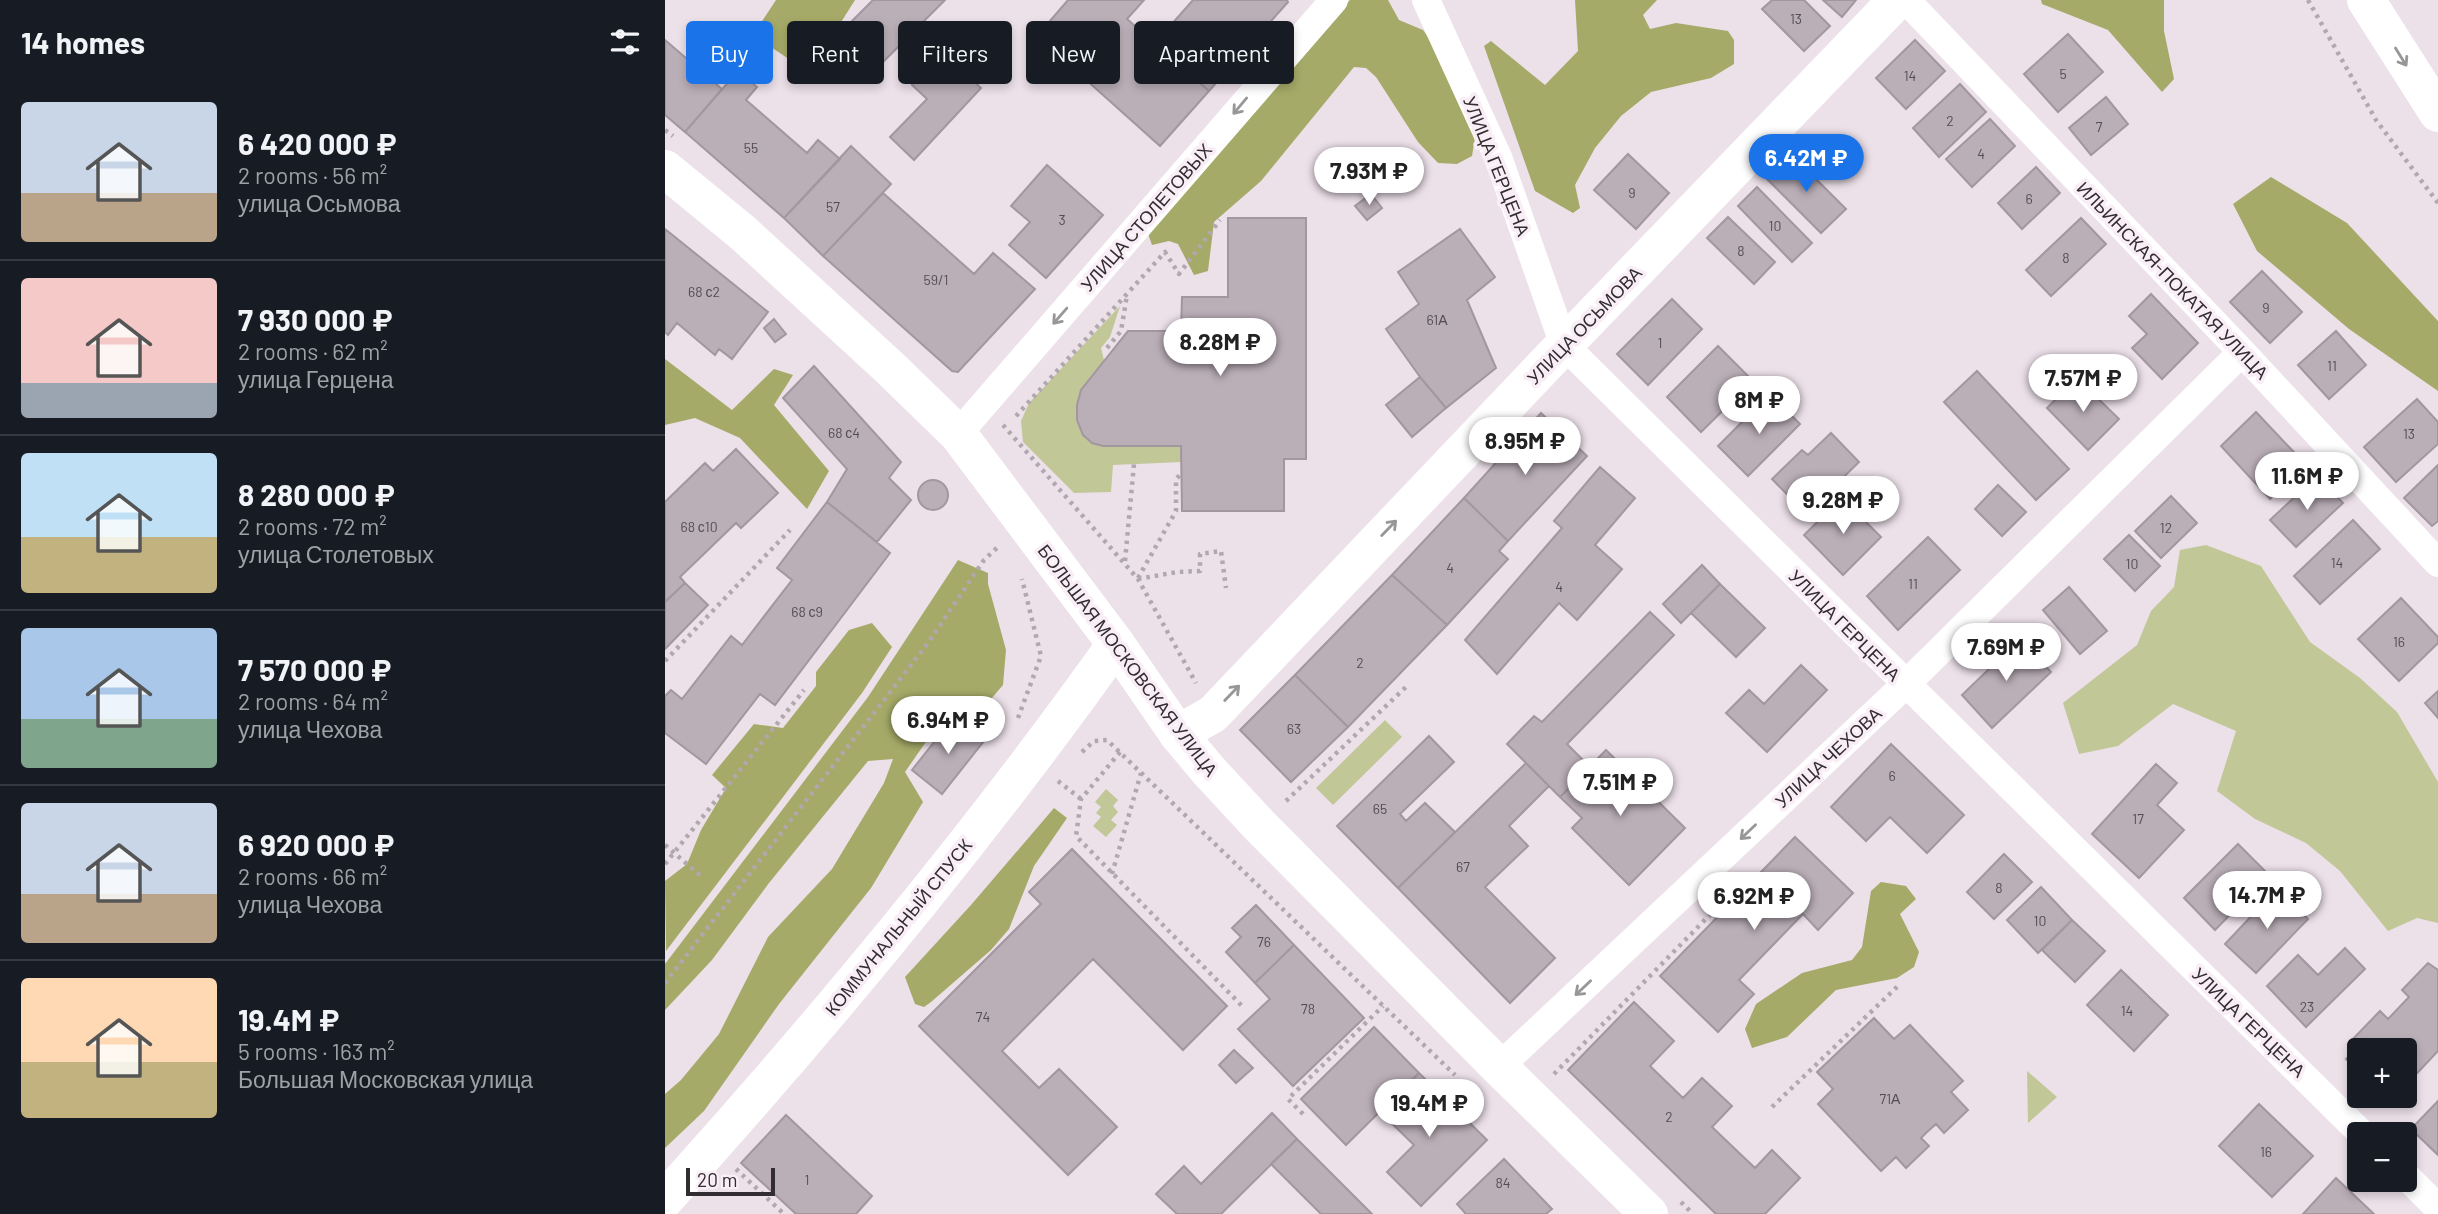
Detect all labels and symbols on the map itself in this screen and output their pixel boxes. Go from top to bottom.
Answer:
house number: 13 [1790,10,1802,27]
one-way arrow [2395,46,2409,66]
house number: 5 [2059,65,2067,82]
house number: 14 [1904,67,1916,84]
street label: УЛИЦА ГЕРЦЕНА [1459,93,1535,239]
one-way arrow [1232,97,1248,115]
house number: 2 [1946,112,1954,129]
house number: 7 [2096,118,2103,135]
pin: 6.42M ₽ [1741,134,1871,194]
house number: 55 [744,139,758,156]
street label: УЛИЦА СТОЛЕТОВЫХ [1076,139,1216,295]
house number: 4 [1977,145,1985,162]
pin: 7.93M ₽ [1304,148,1434,207]
street label: ИЛЬИНСКАЯ-ПОКАТАЯ УЛИЦА [2073,177,2273,383]
house number: 9 [1628,184,1636,201]
house number: 6 [2025,190,2033,207]
house number: 57 [826,198,840,215]
house number: 3 [1058,211,1066,228]
house number: 10 [1769,217,1781,234]
house number: 8 [1737,242,1745,259]
house number: 8 [2062,249,2070,266]
street label: УЛИЦА ОСЬМОВА [1522,261,1646,389]
house number: 59/1 [924,271,949,288]
house number: 68 с2 [688,283,720,300]
house number: 9 [2262,299,2270,316]
one-way arrow [1052,307,1068,325]
house number: 61А [1426,311,1448,328]
pin: 8.28M ₽ [1155,318,1285,378]
house number: 1 [1658,334,1662,351]
pin: 7.57M ₽ [2018,354,2148,414]
house number: 11 [2327,357,2337,374]
pin: 8M ₽ [1718,376,1800,436]
pin: 8.95M ₽ [1460,418,1590,477]
house number: 68 с4 [828,424,860,441]
house number: 13 [2403,425,2415,442]
pin: 11.6M ₽ [2242,452,2372,512]
pin: 9.28M ₽ [1778,476,1908,536]
house number: 68 с10 [680,518,718,535]
house number: 12 [2160,519,2172,536]
one-way arrow [1381,520,1398,537]
street label: БОЛЬШАЯ МОСКОВСКАЯ УЛИЦА [1034,540,1222,780]
house number: 14 [2331,554,2343,571]
house number: 10 [2126,555,2138,572]
house number: 4 [1446,559,1454,576]
street label: УЛИЦА ГЕРЦЕНА [1785,565,1905,685]
house number: 11 [1908,575,1918,592]
house number: 4 [1555,578,1563,595]
house number: 68 с9 [791,603,823,620]
pin: 7.69M ₽ [1941,624,2071,683]
house number: 16 [2393,633,2405,650]
house number: 2 [1356,654,1364,671]
one-way arrow [1224,685,1241,702]
pin: 6.94M ₽ [883,696,1013,756]
street label: УЛИЦА ЧЕХОВА [1770,702,1886,812]
house number: 63 [1287,720,1301,737]
pin: 7.51M ₽ [1555,758,1685,818]
house number: 6 [1888,767,1896,784]
house number: 65 [1373,800,1387,817]
house number: 17 [2132,810,2144,827]
one-way arrow [1739,824,1757,840]
street label: КОММУНАЛЬНЫЙ СПУСК [820,834,976,1020]
house number: 67 [1456,858,1470,875]
pin: 6.92M ₽ [1689,872,1819,932]
pin: 14.7M ₽ [2202,872,2332,931]
house number: 8 [1995,879,2003,896]
house number: 10 [2034,912,2046,929]
house number: 76 [1257,933,1271,950]
street label: УЛИЦА ГЕРЦЕНА [2188,962,2310,1082]
one-way arrow [1574,980,1592,996]
house number: 23 [2300,998,2314,1015]
house number: 78 [1301,1000,1315,1017]
house number: 14 [2121,1002,2133,1019]
house number: 74 [976,1008,990,1025]
pin: 19.4M ₽ [1364,1080,1494,1139]
house number: 71А [1880,1090,1901,1107]
house number: 2 [1665,1108,1673,1125]
house number: 16 [2260,1143,2272,1160]
scale bar [686,1165,775,1197]
house number: 1 [805,1171,809,1188]
house number: 84 [1495,1174,1511,1191]

